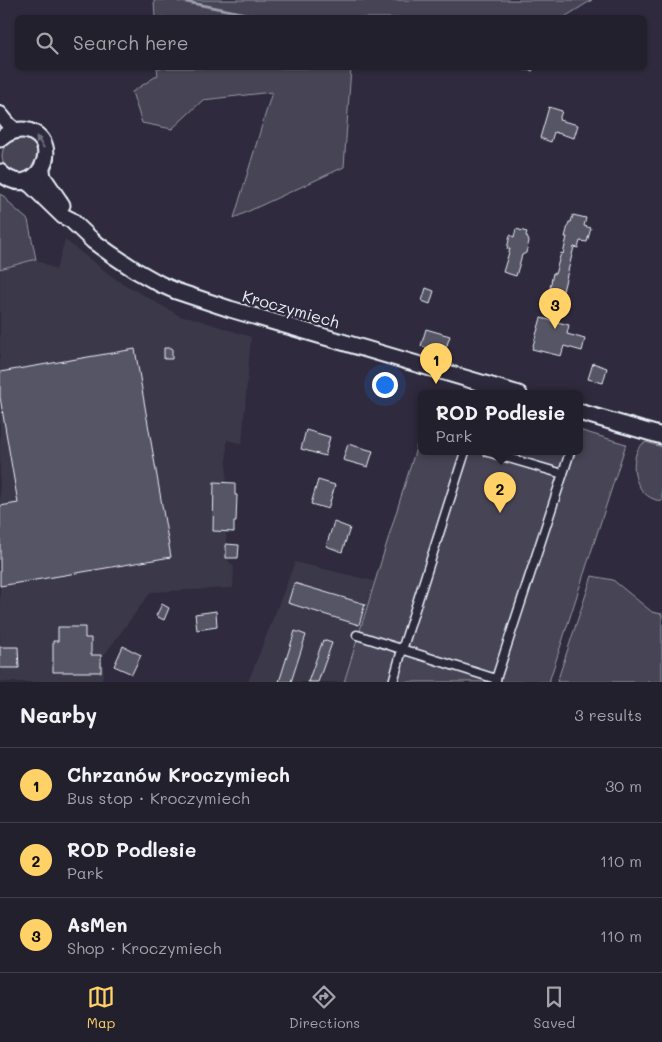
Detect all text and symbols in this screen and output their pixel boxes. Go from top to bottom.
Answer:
search box [15,15,647,70]
icon: search [33,29,61,57]
text: Search here [73,30,189,55]
one-way arrow [35,135,45,149]
street label: Kroczymiech [240,285,342,332]
pin: 3 [539,288,571,329]
pin: 1 [420,343,452,384]
your location [372,372,398,398]
popup [418,390,583,455]
text: ROD Podlesie [436,400,565,425]
text: Park [436,425,472,446]
pin: 2 [484,472,516,513]
text: Nearby [20,701,97,728]
text: 3 results [574,704,642,725]
text: Chrzanów Kroczymiech [67,762,290,787]
text: 1 [32,775,40,796]
text: 30 m [605,775,642,796]
text: Bus stop · Kroczymiech [67,787,250,808]
text: ROD Podlesie [67,837,196,862]
text: 2 [32,850,40,871]
text: 110 m [600,850,642,871]
text: Park [67,862,103,883]
text: AsMen [67,912,127,937]
text: 3 [31,925,41,946]
text: 110 m [600,925,642,946]
text: Shop · Kroczymiech [67,937,221,958]
tab: Map [87,983,115,1032]
tab: Directions [289,983,360,1032]
tab: Saved [534,983,575,1032]

